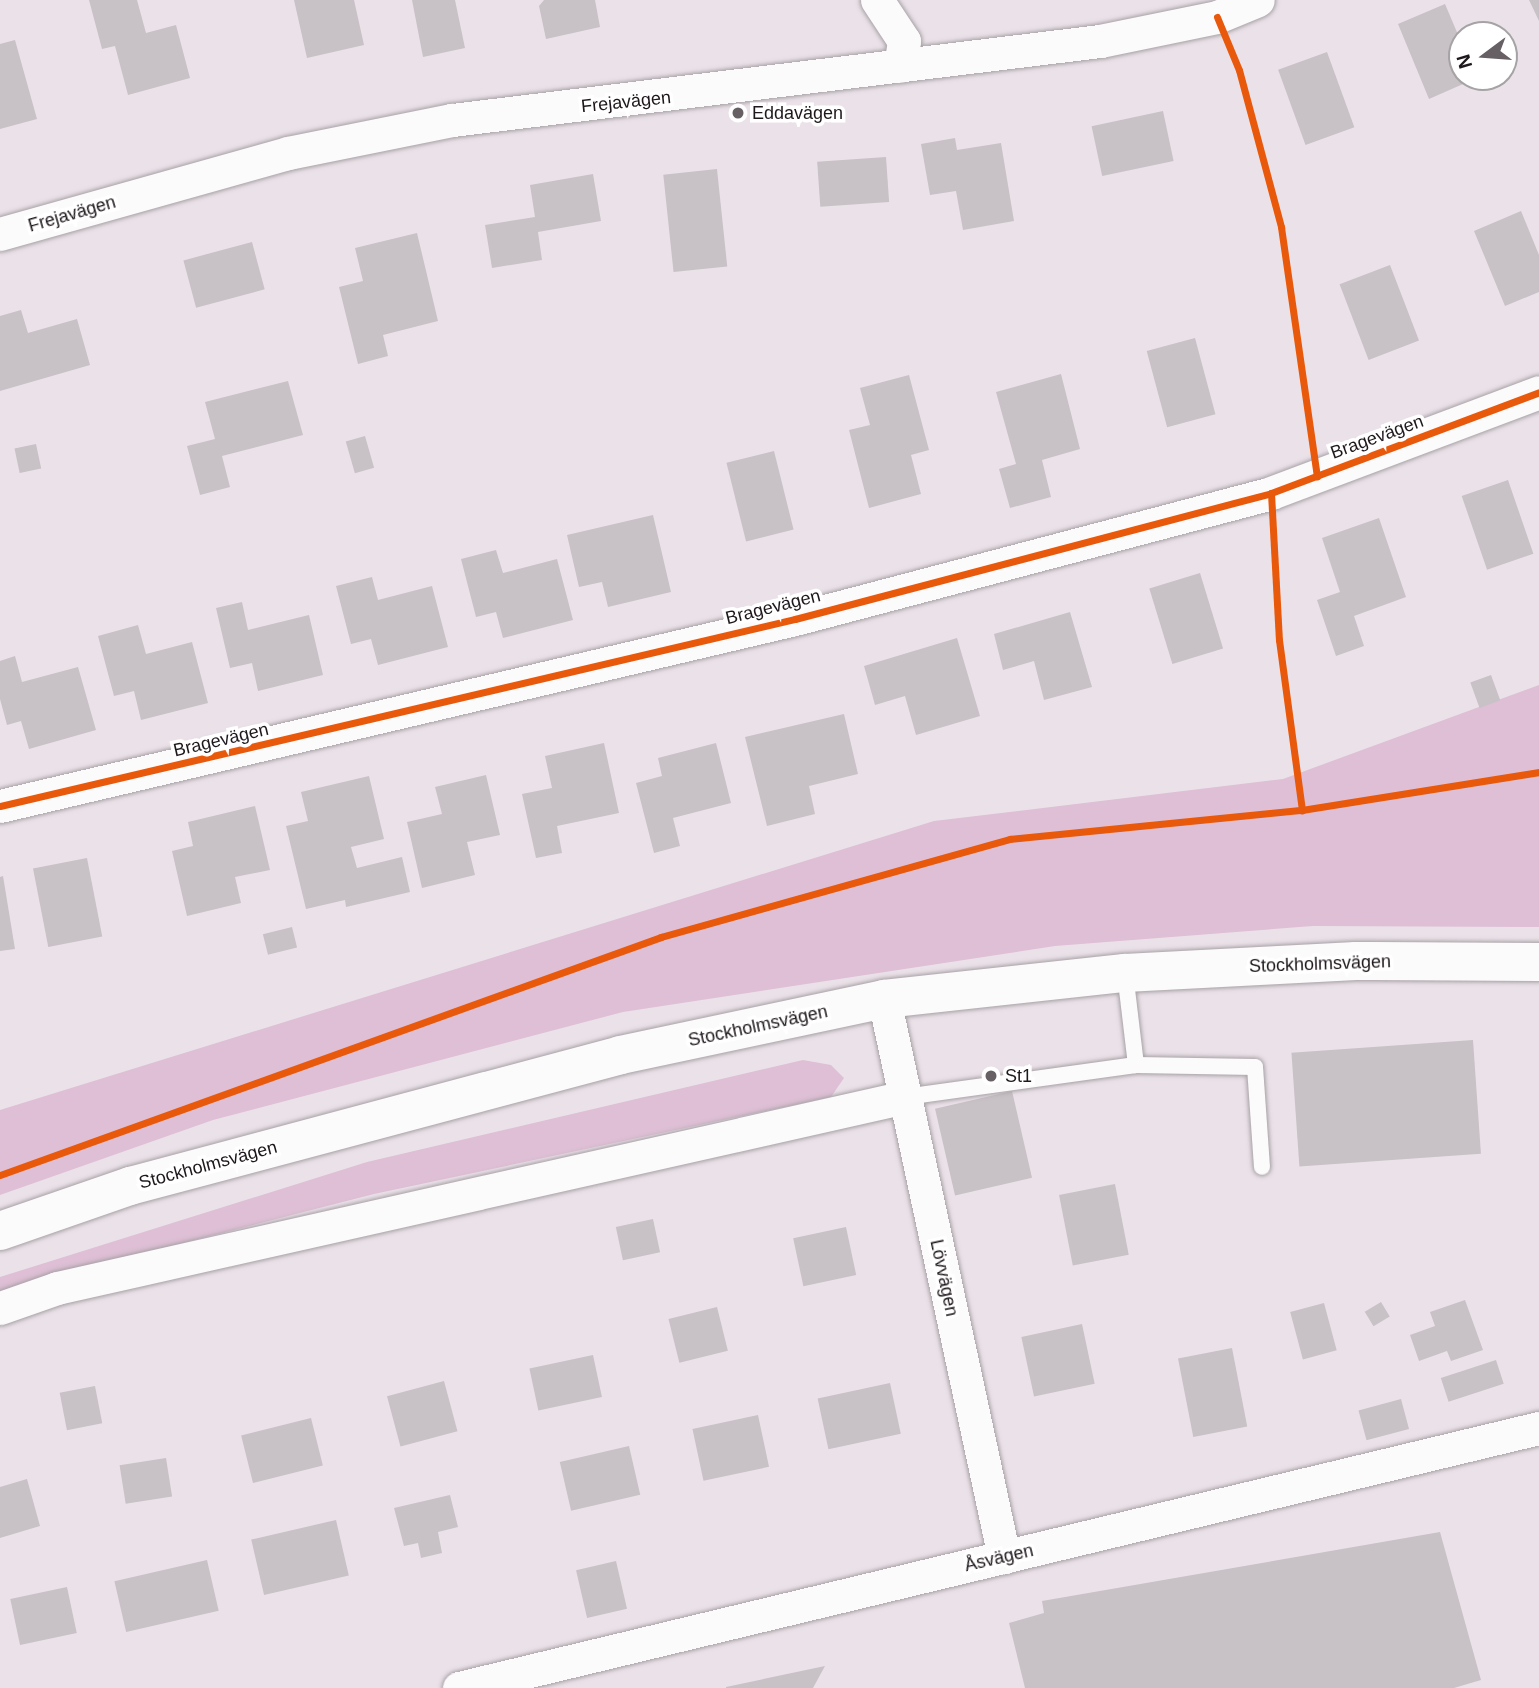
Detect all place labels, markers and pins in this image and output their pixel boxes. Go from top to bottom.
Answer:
place label: Eddavägen [752,102,843,124]
marker: Eddavägen [730,105,746,121]
place label: St1 [1005,1065,1032,1087]
marker: St1 [983,1068,999,1084]

